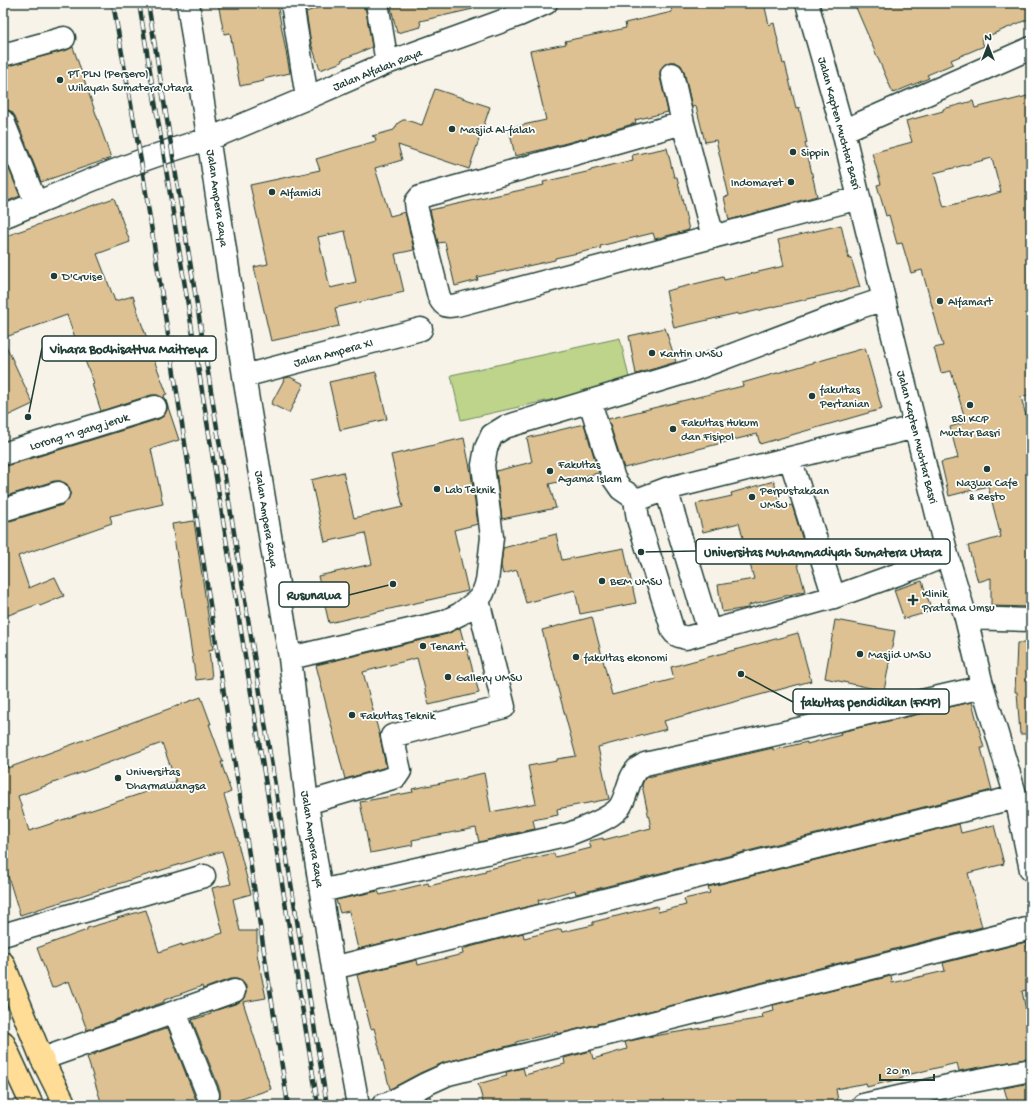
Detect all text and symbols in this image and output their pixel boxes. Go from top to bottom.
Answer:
north arrow [968,26,1008,66]
text: N [984,32,992,44]
street label: Jalan Alfalah Raya [331,46,425,95]
street label: Jalan Kapten Muchtar Basri [814,56,863,192]
place label: PT PLN (Persero) Wilayah Sumatera Utara [67,68,193,96]
marker: PT PLN (Persero) Wilayah Sumatera Utara [55,75,65,85]
marker: Masjid Al-falah [447,124,457,134]
place label: Masjid Al-falah [460,124,536,138]
marker: Sippin [788,147,798,157]
place label: Sippin [801,147,830,161]
street label: Jalan Ampera Raya [202,149,230,248]
place label: Indomaret [731,177,784,191]
marker: Indomaret [786,177,796,187]
marker: Alfamidi [267,187,277,197]
place label: Alfamidi [280,187,321,201]
marker: D'Cruise [49,271,59,281]
place label: D'Cruise [61,271,103,285]
marker: Alfamart [935,296,945,306]
place label: Alfamart [948,296,993,310]
callout: Vihara Bodhisattva Maitreya [42,336,216,361]
street label: Jalan Ampera XI [292,337,375,371]
text: Vihara Bodhisattva Maitreya [49,343,209,358]
marker: Kantin UMSU [647,348,657,358]
place label: Kantin UMSU [660,348,723,362]
street label: Jalan Kapten Muchtar Basri [893,369,940,506]
place label: fakultas Pertanian [819,384,870,412]
marker: fakultas Pertanian [807,391,817,401]
marker: BSI KCP Muctar Basri [965,400,975,410]
street label: Lorong 11 gang jeruk [28,411,132,455]
place label: BSI KCP Muctar Basri [940,413,1001,441]
place label: Fakultas Hukum dan Fisipol [680,417,759,445]
marker: Fakultas Hukum dan Fisipol [668,424,678,434]
place label: Fakultas Agama Islam [557,459,622,487]
marker: Nazwa Cafe & Resto [982,464,992,474]
marker: Fakultas Agama Islam [545,466,555,476]
street label: Jalan Ampera Raya [250,470,280,569]
place label: Nazwa Cafe & Resto [956,477,1019,505]
marker: Lab Teknik [432,484,442,494]
place label: Lab Teknik [445,484,497,498]
place label: Perpustakaan UMSU [759,485,829,513]
marker: Perpustakaan UMSU [747,492,757,502]
callout: Universitas Muhammadiyah Sumatera Utara [696,539,950,564]
text: Universitas Muhammadiyah Sumatera Utara [704,546,943,561]
marker: BEM UMSU [597,576,607,586]
place label: BEM UMSU [609,576,663,590]
callout: Rusunawa [279,582,349,607]
place label: Klinik Pratama Umsu [921,588,995,616]
text: Rusunawa [286,589,342,604]
marker: Klinik Pratama Umsu [907,594,919,606]
marker: Tenant [418,641,428,651]
place label: Tenant [430,641,466,655]
marker: Masjid UMSU [855,649,865,659]
place label: Masjid UMSU [868,649,931,663]
marker: fakultas ekonomi [571,652,581,662]
place label: fakultas ekonomi [583,652,668,666]
marker: Gallery UMSU [443,672,453,682]
place label: Gallery UMSU [456,672,523,686]
callout: fakultas pendidikan (FKIP) [793,689,949,714]
text: fakultas pendidikan (FKIP) [800,695,941,712]
marker: Fakultas Teknik [347,710,357,720]
place label: Fakultas Teknik [359,710,437,724]
place label: Universitas Dharmawangsa [125,766,206,794]
marker: Universitas Dharmawangsa [113,773,123,783]
street label: Jalan Ampera Raya [296,790,326,889]
scale bar [880,1056,934,1082]
text: 20 m [886,1065,911,1079]

